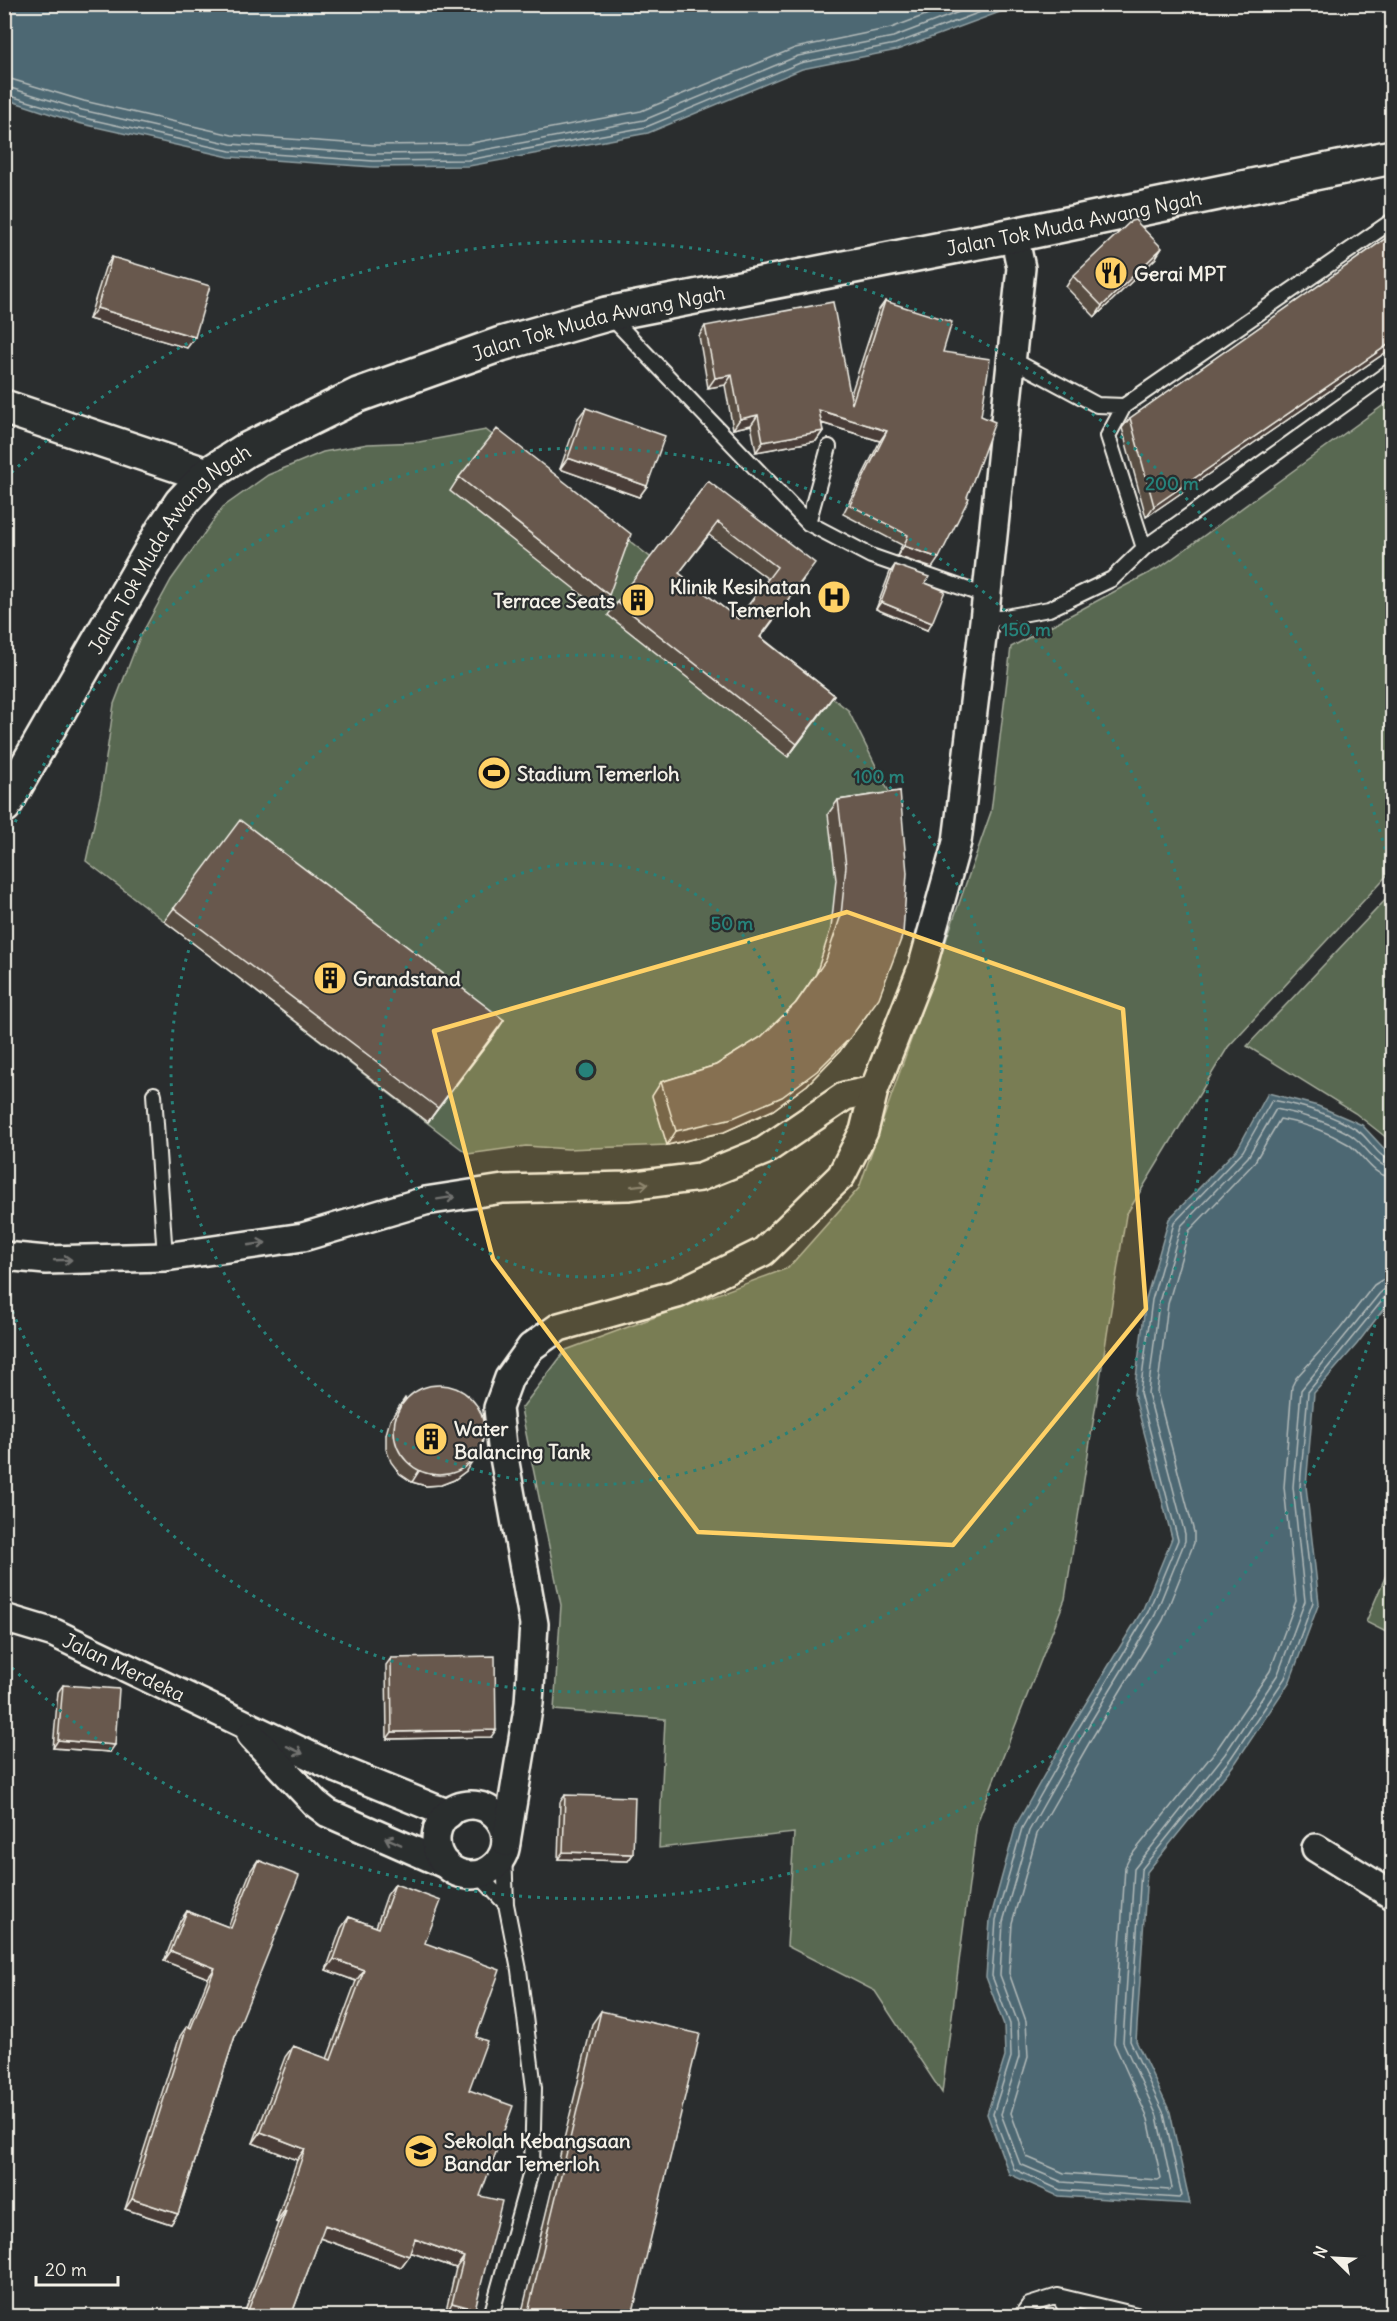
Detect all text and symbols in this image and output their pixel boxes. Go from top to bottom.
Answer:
street label: Jalan Tok Muda Awang Ngah [944,184,1204,260]
restaurant icon: Gerai MPT [1093,255,1129,291]
place label: Gerai MPT [1134,261,1227,286]
street label: Jalan Tok Muda Awang Ngah [468,279,727,366]
street label: Jalan Tok Muda Awang Ngah [82,438,255,658]
text: 200 m [1145,472,1199,495]
place label: Klinik Kesihatan Temerloh [670,574,811,622]
hospital icon: Klinik Kesihatan Temerloh [816,579,852,615]
building icon: Terrace Seats [620,582,656,618]
place label: Terrace Seats [493,588,615,613]
text: 150 m [1001,618,1051,641]
sports icon: Stadium Temerloh [476,755,512,791]
place label: Stadium Temerloh [517,761,680,786]
text: 100 m [854,765,905,788]
text: 50 m [711,912,753,935]
building icon: Grandstand [312,960,348,996]
place label: Grandstand [353,966,461,991]
centre of rings [576,1060,596,1080]
one-way arrow [630,1179,650,1190]
one-way arrow [436,1192,455,1203]
one-way arrow [246,1238,266,1249]
one-way arrow [52,1254,72,1265]
place label: Water Balancing Tank [454,1416,591,1464]
building icon: Water Balancing Tank [413,1421,449,1457]
street label: Jalan Merdeka [59,1627,189,1707]
one-way arrow [286,1744,304,1756]
one-way arrow [385,1835,403,1847]
place label: Sekolah Kebangsaan Bandar Temerloh [444,2128,631,2176]
school or university icon: Sekolah Kebangsaan Bandar Temerloh [403,2133,439,2169]
north arrow [1304,2228,1364,2288]
text: N [1309,2243,1332,2261]
scale bar [36,2249,118,2287]
text: 20 m [45,2258,87,2281]

